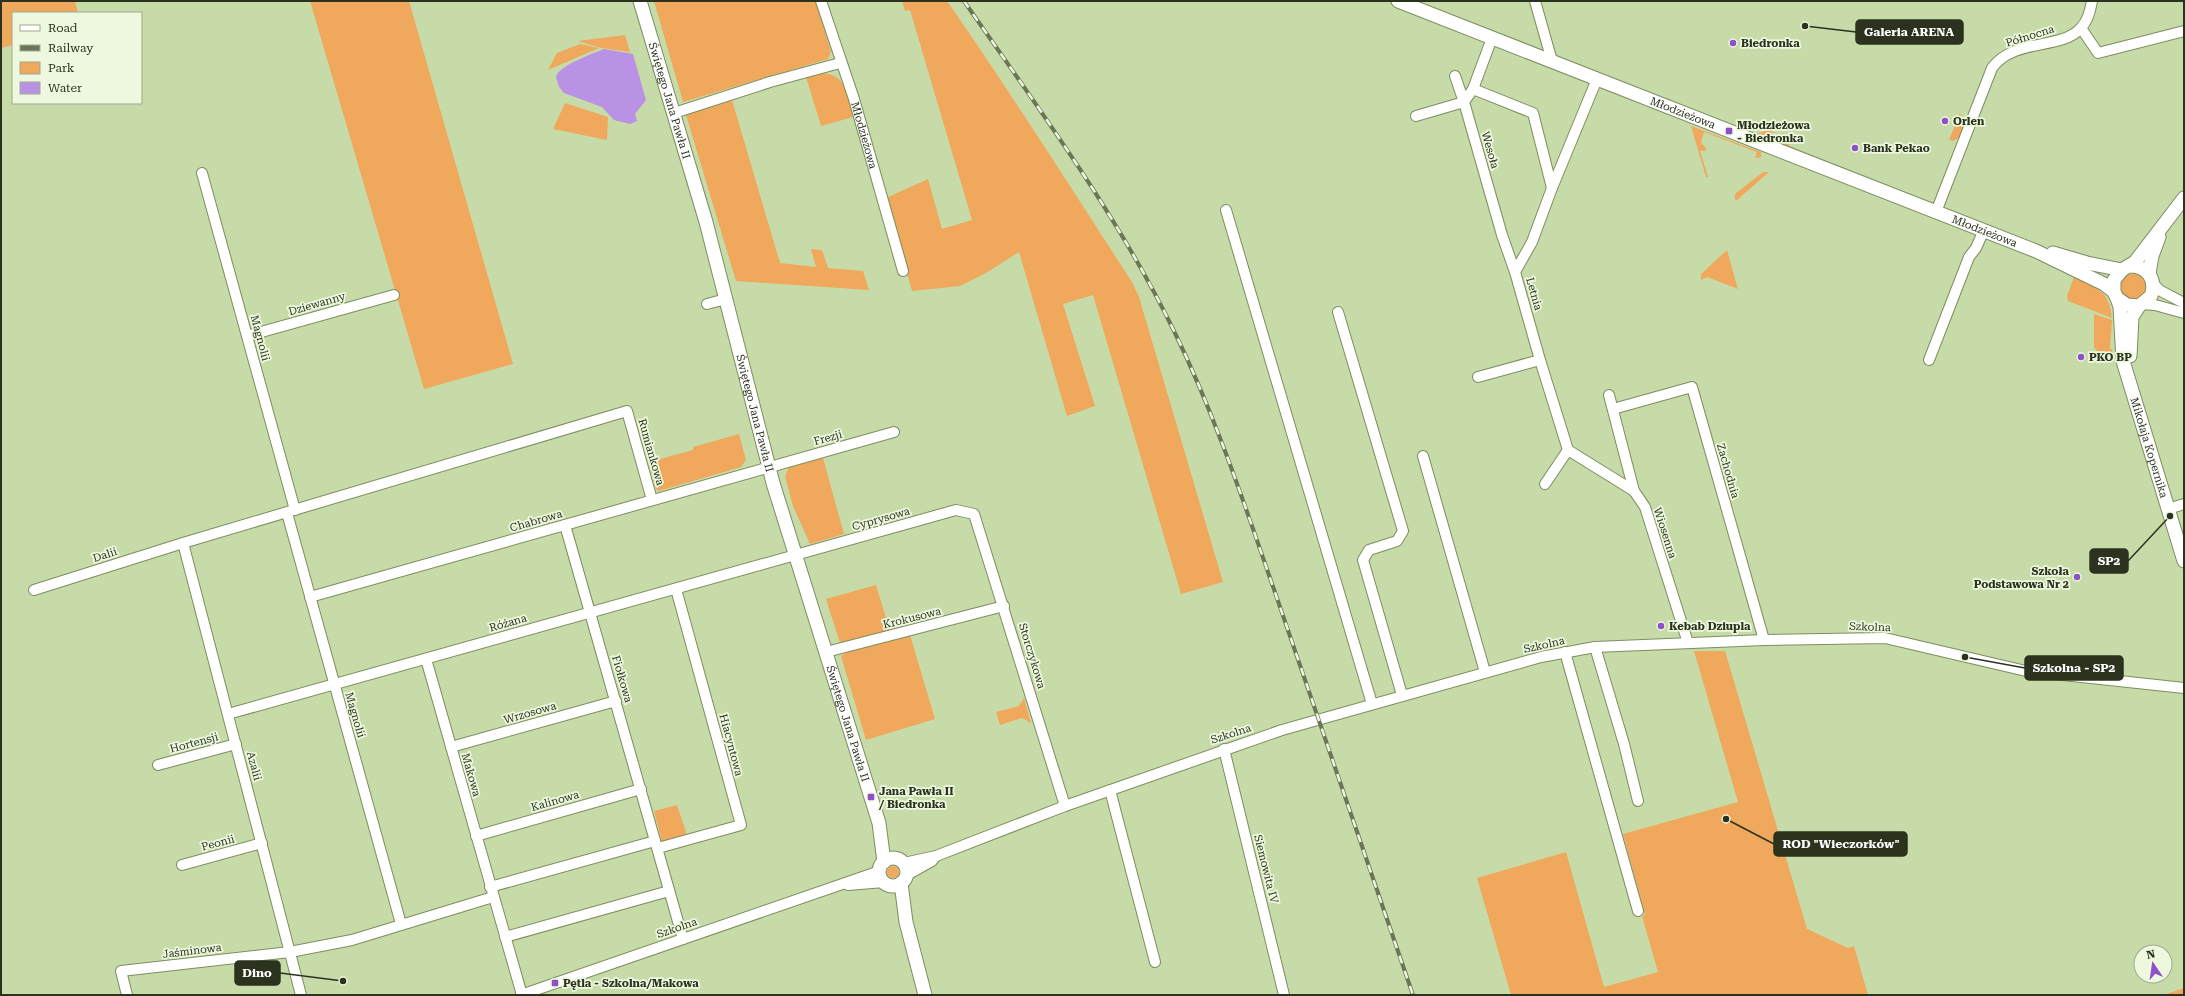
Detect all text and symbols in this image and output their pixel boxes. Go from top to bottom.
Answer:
legend [12,12,142,104]
callout: Galeria ARENA [1856,20,1963,44]
text: Road [48,21,78,35]
street label: Północna [2004,22,2056,50]
text: Galeria ARENA [1864,25,1954,39]
place label: Biedronka [1741,37,1800,50]
marker: Biedronka [1728,38,1738,48]
text: Railway [48,41,94,55]
street label: Świętego Jana Pawła II [646,41,693,160]
text: Park [48,61,75,75]
text: Water [48,81,82,95]
street label: Młodzieżowa [1648,94,1717,131]
street label: Młodzieżowa [849,100,880,170]
place label: Orlen [1953,115,1985,128]
marker: Orlen [1940,116,1950,126]
place label: Młodzieżowa - Biedronka [1737,119,1810,145]
marker: Młodzieżowa - Biedronka [1724,126,1734,136]
street label: Wesoła [1478,130,1502,170]
place label: Bank Pekao [1863,142,1930,155]
marker: Bank Pekao [1850,143,1860,153]
street label: Młodzieżowa [1950,212,2019,250]
street label: Letnia [1523,276,1545,312]
street label: Dziewanny [287,290,347,318]
street label: Magnolii [248,314,272,363]
place label: PKO BP [2089,351,2132,364]
marker: PKO BP [2076,352,2086,362]
street label: Świętego Jana Pawła II [734,353,776,473]
street label: Mikołaja Kopernika [2128,396,2171,499]
street label: Rumiankowa [635,417,667,487]
street label: Frezji [812,428,844,448]
street label: Zachodnia [1714,442,1742,500]
street label: Cyprysowa [851,505,911,533]
street label: Wiosenna [1651,506,1679,560]
street label: Chabrowa [508,507,564,535]
street label: Dalii [91,545,119,565]
callout: SP2 [2090,549,2128,573]
text: SP2 [2098,554,2121,568]
place label: Szkoła Podstawowa Nr 2 [1974,565,2070,591]
marker: Szkoła Podstawowa Nr 2 [2072,572,2082,582]
street label: Krokusowa [882,604,942,632]
street label: Różana [488,611,528,635]
place label: Kebab Dziupla [1669,620,1751,633]
street label: Szkolna [1849,620,1891,634]
marker: Kebab Dziupla [1656,621,1666,631]
street label: Storczykowa [1016,622,1048,690]
street label: Szkolna [1522,634,1566,656]
street label: Fiołkowa [609,654,635,704]
callout: Szkolna - SP2 [2025,656,2123,680]
text: Szkolna - SP2 [2033,661,2116,675]
street label: Świętego Jana Pawła II [824,663,872,783]
street label: Magnolii [342,691,368,740]
street label: Wrzosowa [502,699,558,727]
street label: Hiacyntowa [716,713,746,778]
street label: Szkolna [1209,721,1253,747]
street label: Hortensji [168,730,220,756]
street label: Azalii [244,750,264,782]
street label: Makowa [459,752,483,798]
place label: Jana Pawła II / Biedronka [878,785,954,811]
street label: Kalinowa [530,788,580,814]
marker: Jana Pawła II / Biedronka [866,792,876,802]
street label: Peonii [200,832,236,854]
callout: ROD "Wieczorków" [1774,832,1907,856]
street label: Siemowita IV [1251,833,1281,905]
text: ROD "Wieczorków" [1782,837,1900,851]
street label: Szkolna [655,915,699,941]
street label: Jaśminowa [162,941,222,961]
north arrow [2133,944,2173,984]
text: N [2145,947,2157,962]
callout: Dino [235,961,280,985]
text: Dino [242,966,272,980]
place label: Pętla - Szkolna/Makowa [563,977,699,990]
marker: Pętla - Szkolna/Makowa [550,978,560,988]

